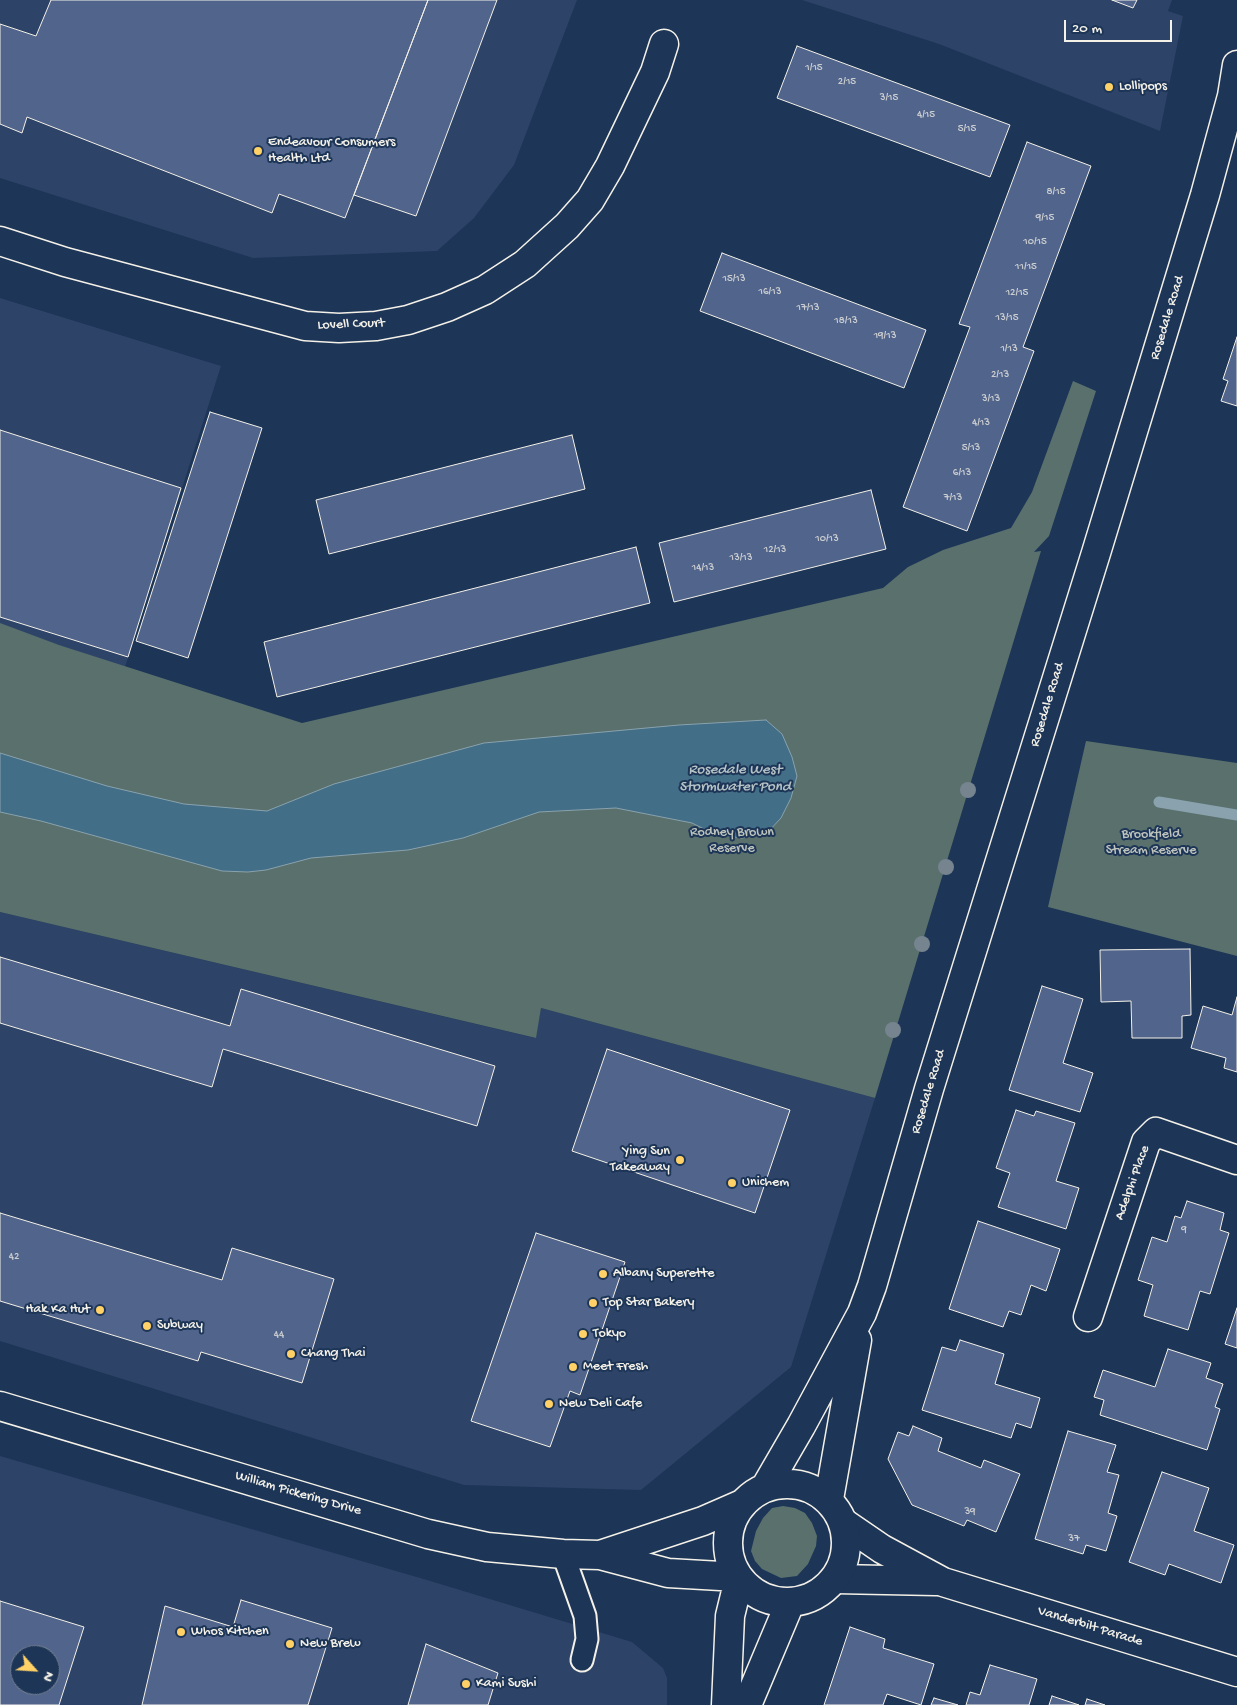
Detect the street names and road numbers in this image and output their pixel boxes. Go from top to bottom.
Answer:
street label: Rosedale Road [1147,274,1189,362]
street label: Lovell Court [317,315,385,335]
street label: Rosedale Road [1027,661,1069,749]
street label: Rosedale Road [908,1048,950,1136]
street label: Adelphi Place [1112,1143,1154,1223]
street label: William Pickering Drive [233,1468,363,1520]
street label: Vanderbilt Parade [1036,1603,1144,1651]

